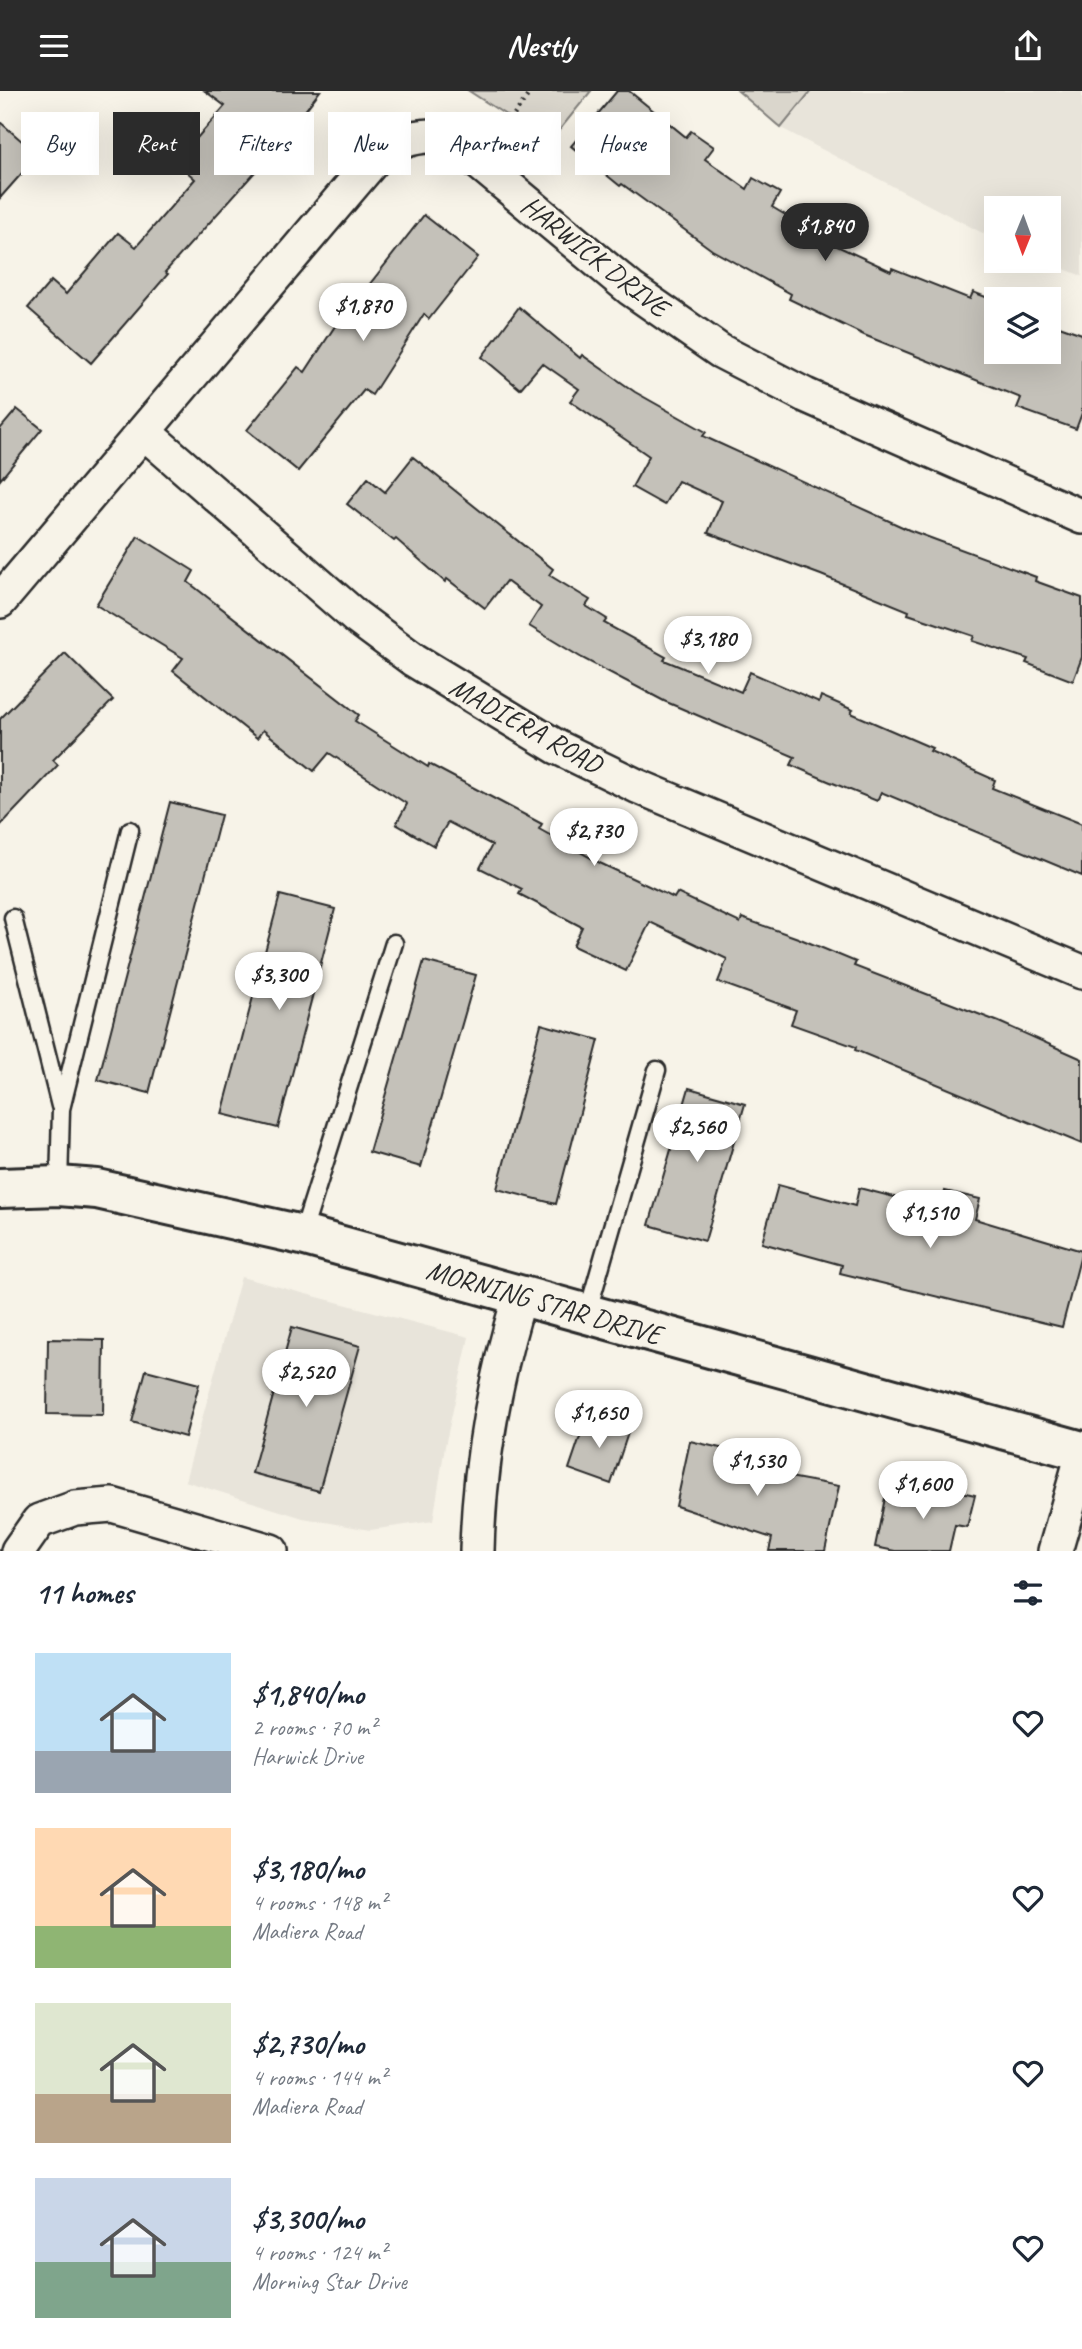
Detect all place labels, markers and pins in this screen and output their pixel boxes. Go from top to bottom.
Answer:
pin: $1,840 [768,204,882,263]
pin: $1,870 [306,283,420,343]
pin: $3,180 [651,617,765,676]
pin: $2,730 [537,809,651,868]
pin: $3,300 [222,953,336,1012]
pin: $2,560 [640,1105,754,1164]
pin: $1,510 [873,1191,987,1250]
pin: $2,520 [249,1349,363,1409]
pin: $1,650 [542,1391,656,1450]
pin: $1,530 [700,1439,814,1498]
pin: $1,600 [866,1461,980,1521]

